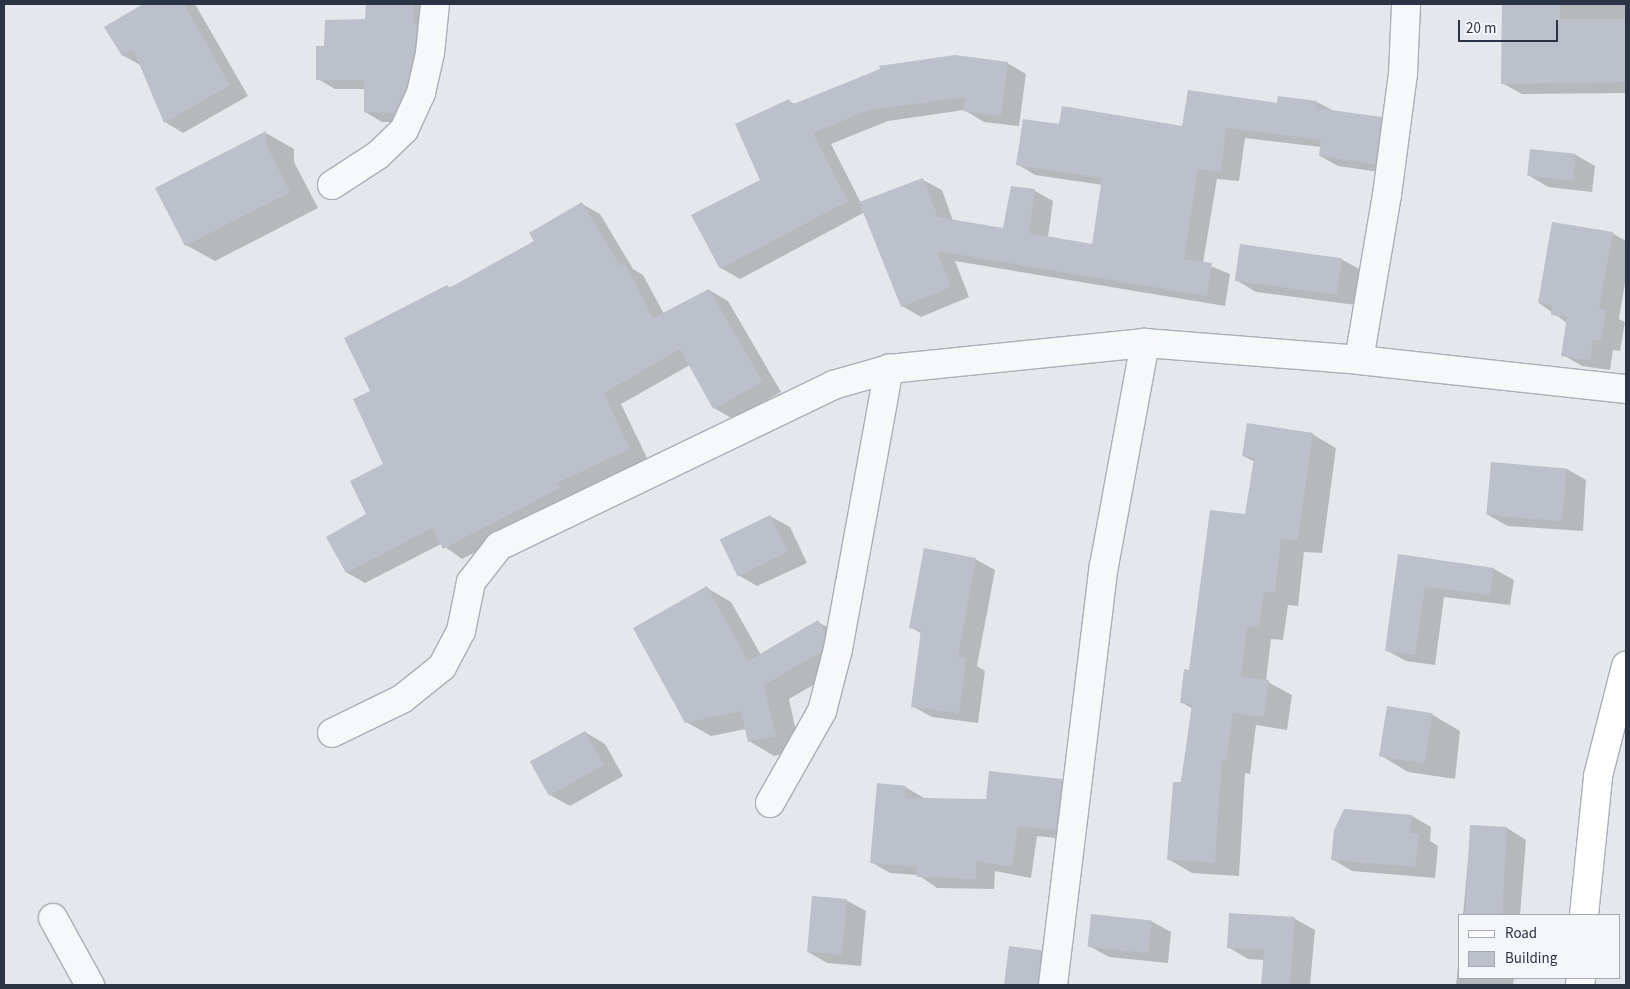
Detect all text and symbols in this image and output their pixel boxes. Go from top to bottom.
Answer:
scale bar [1460,10,1560,42]
text: 20 m [1466,18,1496,39]
legend [1458,914,1620,979]
text: Road [1505,923,1537,944]
text: Building [1505,948,1557,969]

